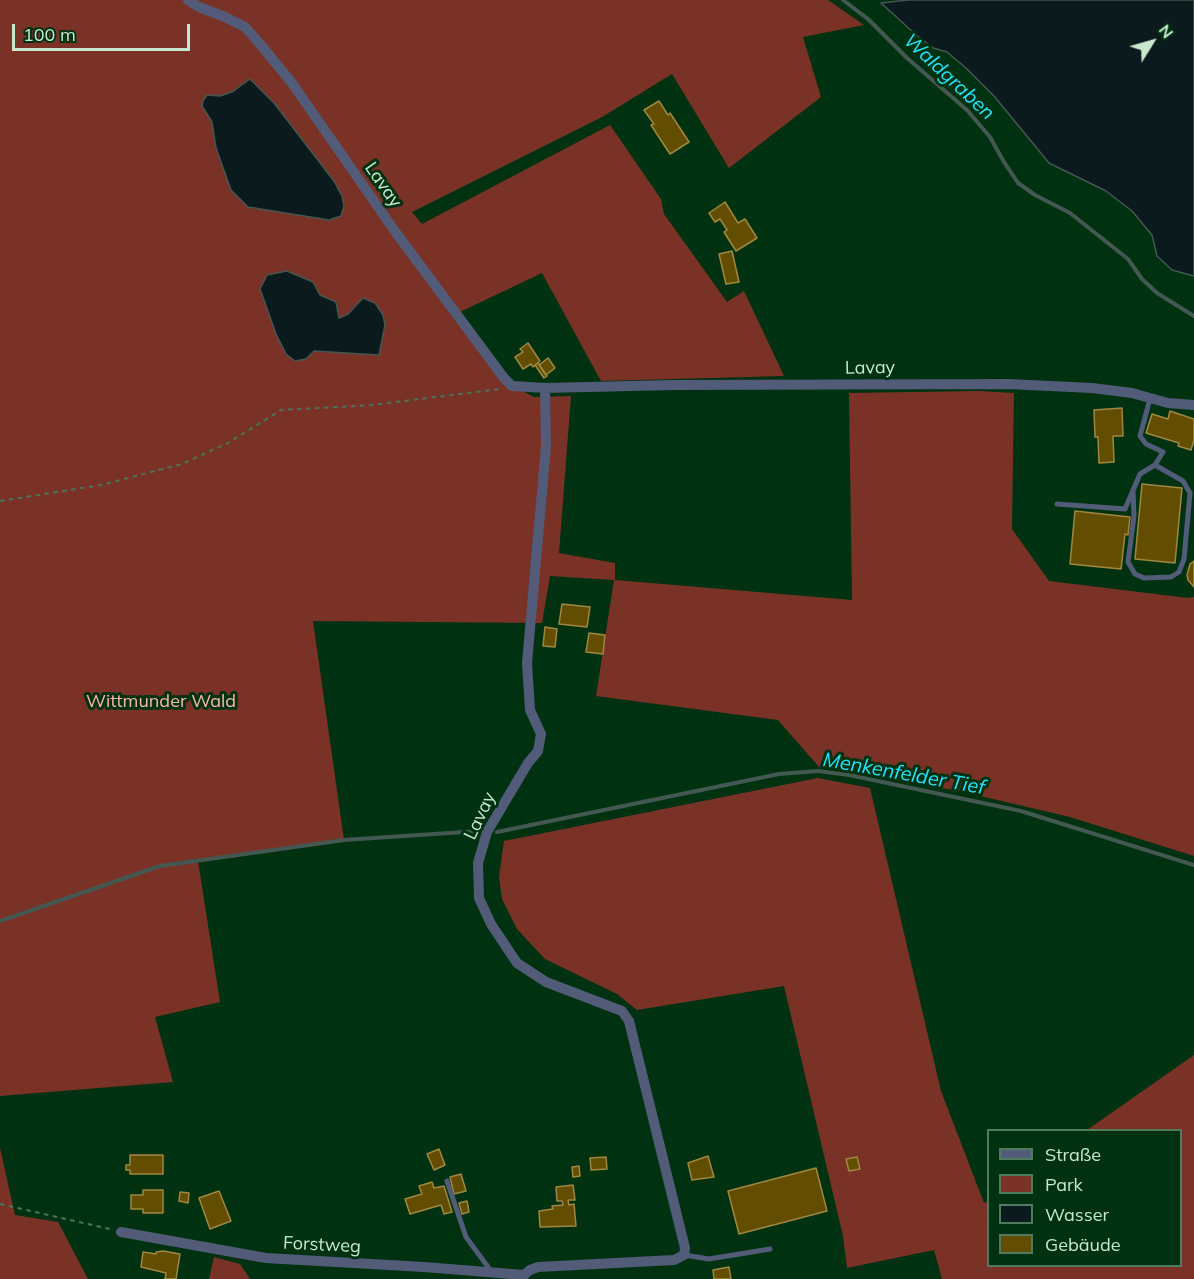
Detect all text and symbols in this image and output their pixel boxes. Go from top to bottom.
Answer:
scale bar [15,12,194,50]
north arrow [1122,12,1182,72]
text: N [1155,20,1178,42]
text: 100 m [23,23,76,46]
water label: Waldgraben [899,29,999,125]
street label: Lavay [360,158,406,212]
street label: Lavay [845,357,895,379]
park label: Wittmunder Wald [86,691,236,713]
water label: Menkenfelder Tief [821,748,987,800]
street label: Lavay [460,789,500,843]
legend [987,1129,1182,1267]
text: Straße [1045,1143,1101,1166]
text: Park [1045,1173,1083,1196]
text: Wasser [1045,1203,1109,1226]
street label: Forstweg [283,1232,361,1258]
text: Gebäude [1045,1233,1121,1256]

